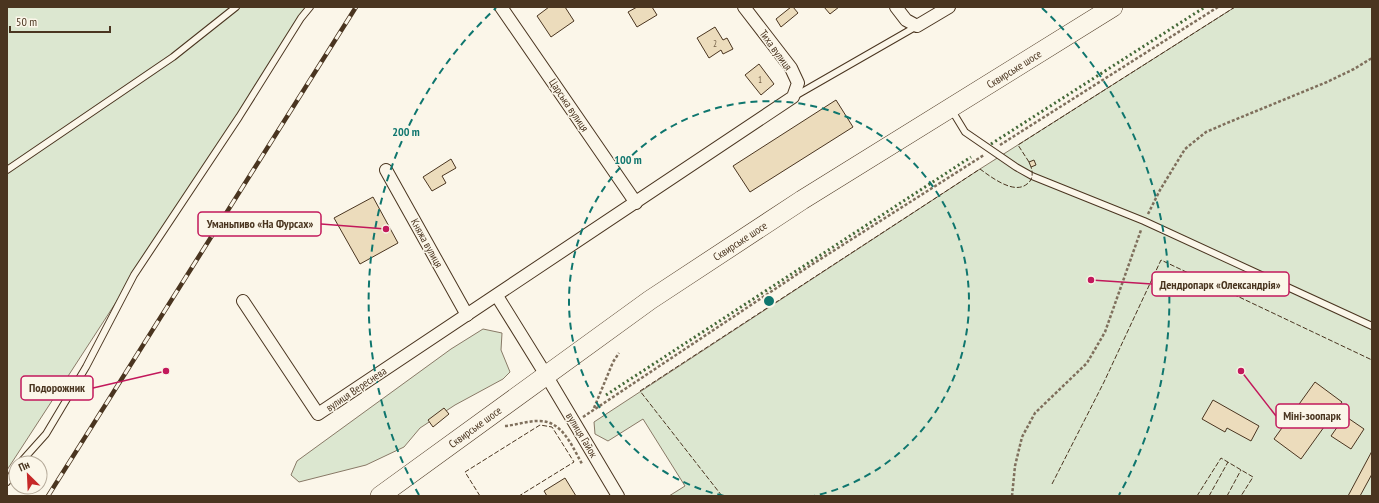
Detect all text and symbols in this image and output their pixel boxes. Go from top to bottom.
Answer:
scale bar [10,8,110,34]
text: 50 m [16,14,37,29]
street label: Тиха вулиця [757,27,795,73]
house number: 2 [713,38,717,49]
street label: Сквирське шосе [984,46,1044,91]
house number: 1 [758,74,762,85]
street label: Царська вулиця [546,76,592,134]
text: 200 m [392,124,420,139]
text: 100 m [614,152,642,167]
callout: Уманьпиво «На Фурсах» [198,212,321,236]
text: Уманьпиво «На Фурсах» [206,216,313,231]
street label: Княжа вулиця [408,216,446,270]
street label: Сквирське шосе [710,218,770,264]
callout: Дендропарк «Олександрія» [1152,272,1289,296]
text: Дендропарк «Олександрія» [1159,277,1281,292]
centre of rings [762,294,776,308]
street label: вулиця Вереснева [323,364,389,414]
callout: Подорожник [21,376,93,400]
text: Подорожник [29,380,85,395]
street label: Сквирське шосе [446,403,505,451]
callout: Міні-зоопарк [1276,404,1349,428]
text: Міні-зоопарк [1283,408,1341,423]
street label: вулиця Гайок [563,410,601,461]
north arrow [8,455,48,495]
text: Пн [16,457,32,474]

